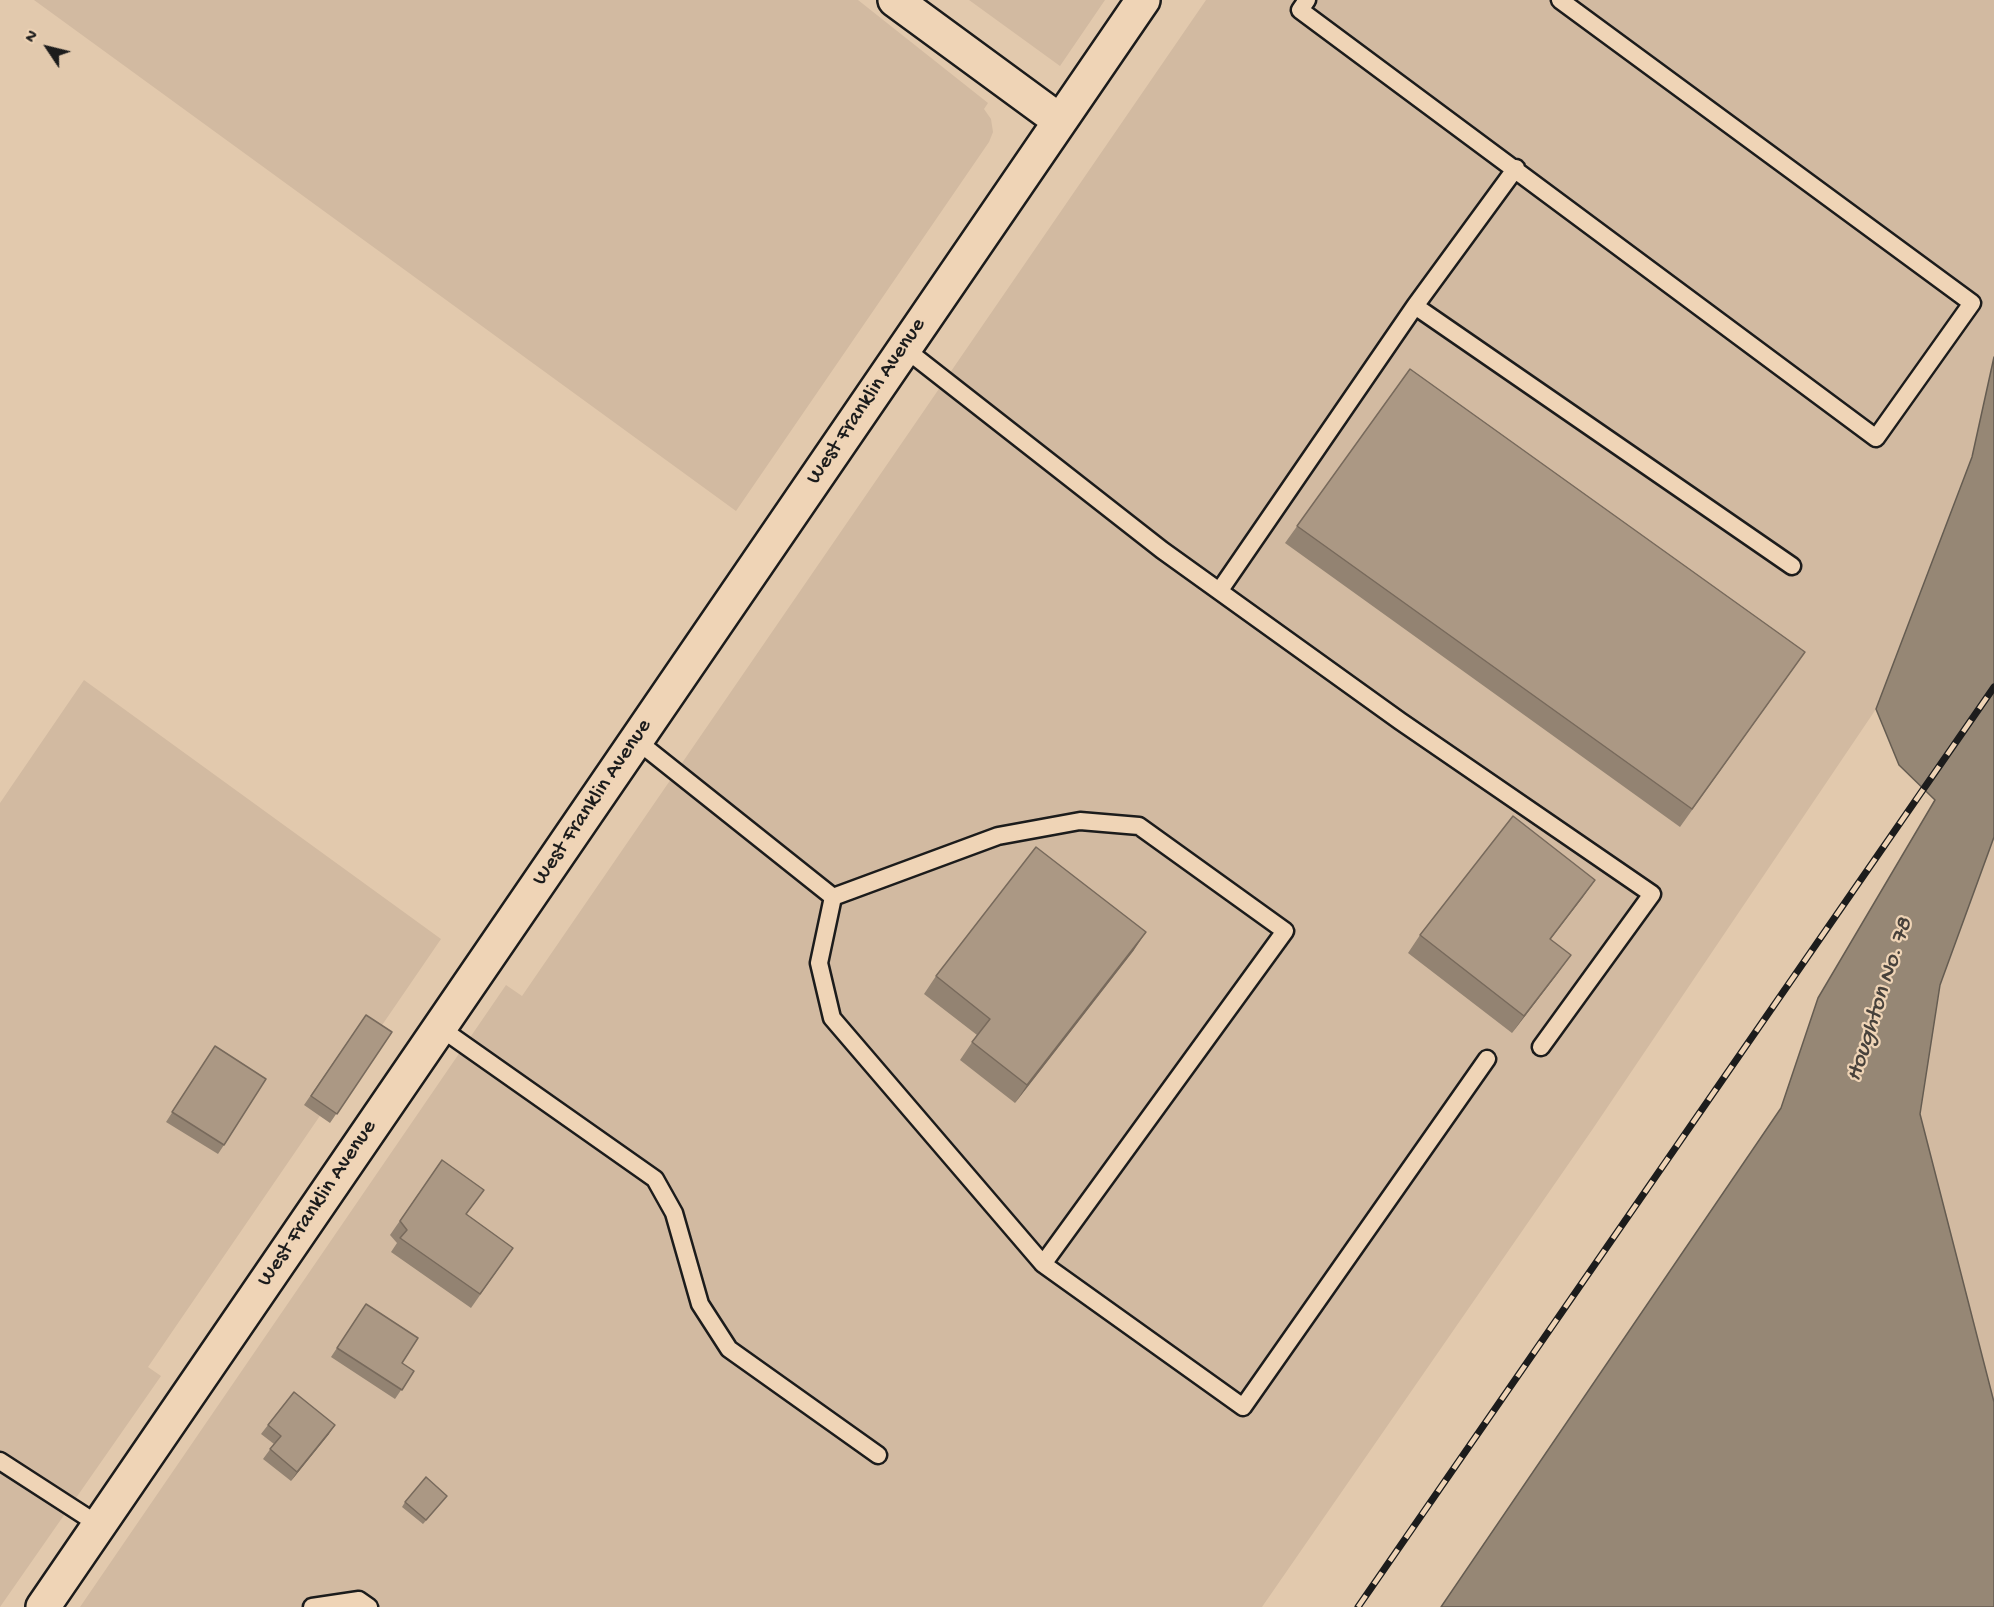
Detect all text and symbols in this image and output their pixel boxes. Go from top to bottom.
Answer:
north arrow [18,18,78,78]
text: N [22,28,44,47]
street label: West Franklin Avenue [801,314,933,490]
street label: West Franklin Avenue [527,715,659,891]
water label: Houghton No. 78 [1841,915,1921,1085]
street label: West Franklin Avenue [252,1116,384,1292]

